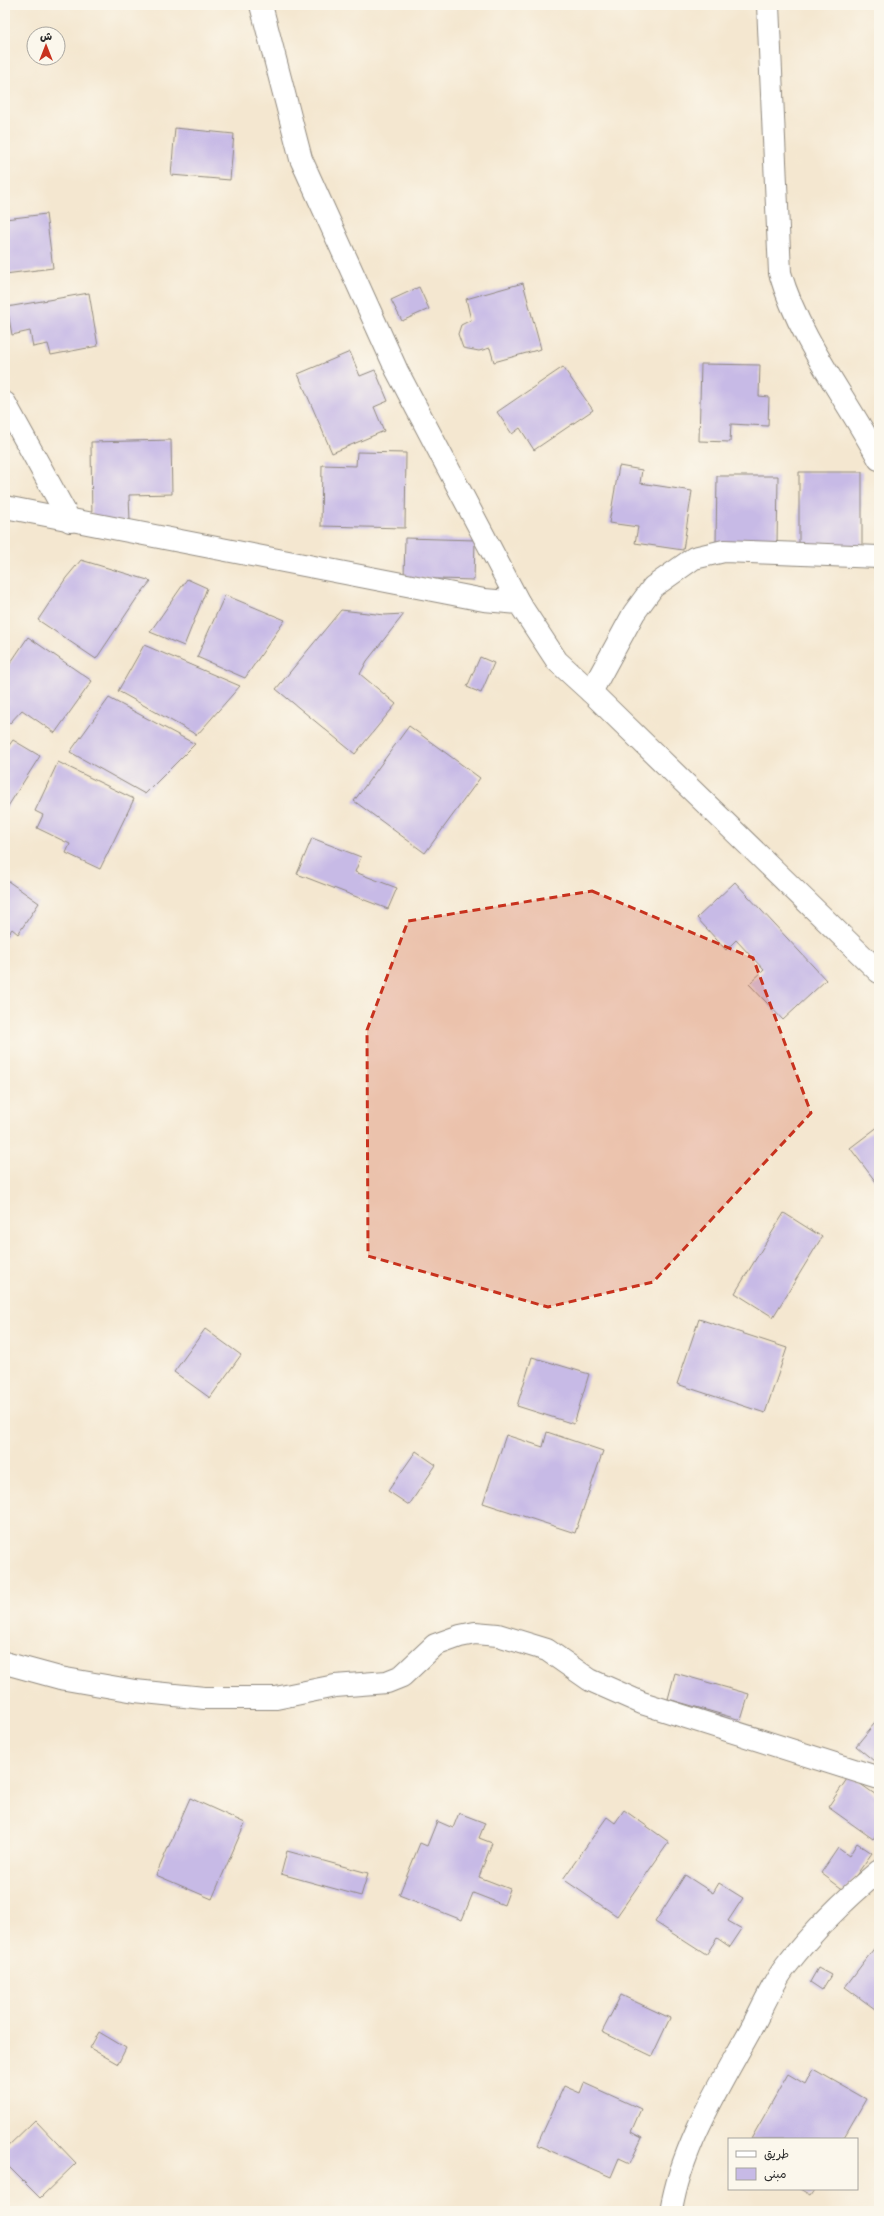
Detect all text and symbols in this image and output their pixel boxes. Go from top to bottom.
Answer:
north arrow [26,26,66,66]
text: ش [40,30,52,43]
legend [728,2138,858,2190]
text: طريق [764,2147,789,2161]
text: مبنى [764,2167,787,2182]

